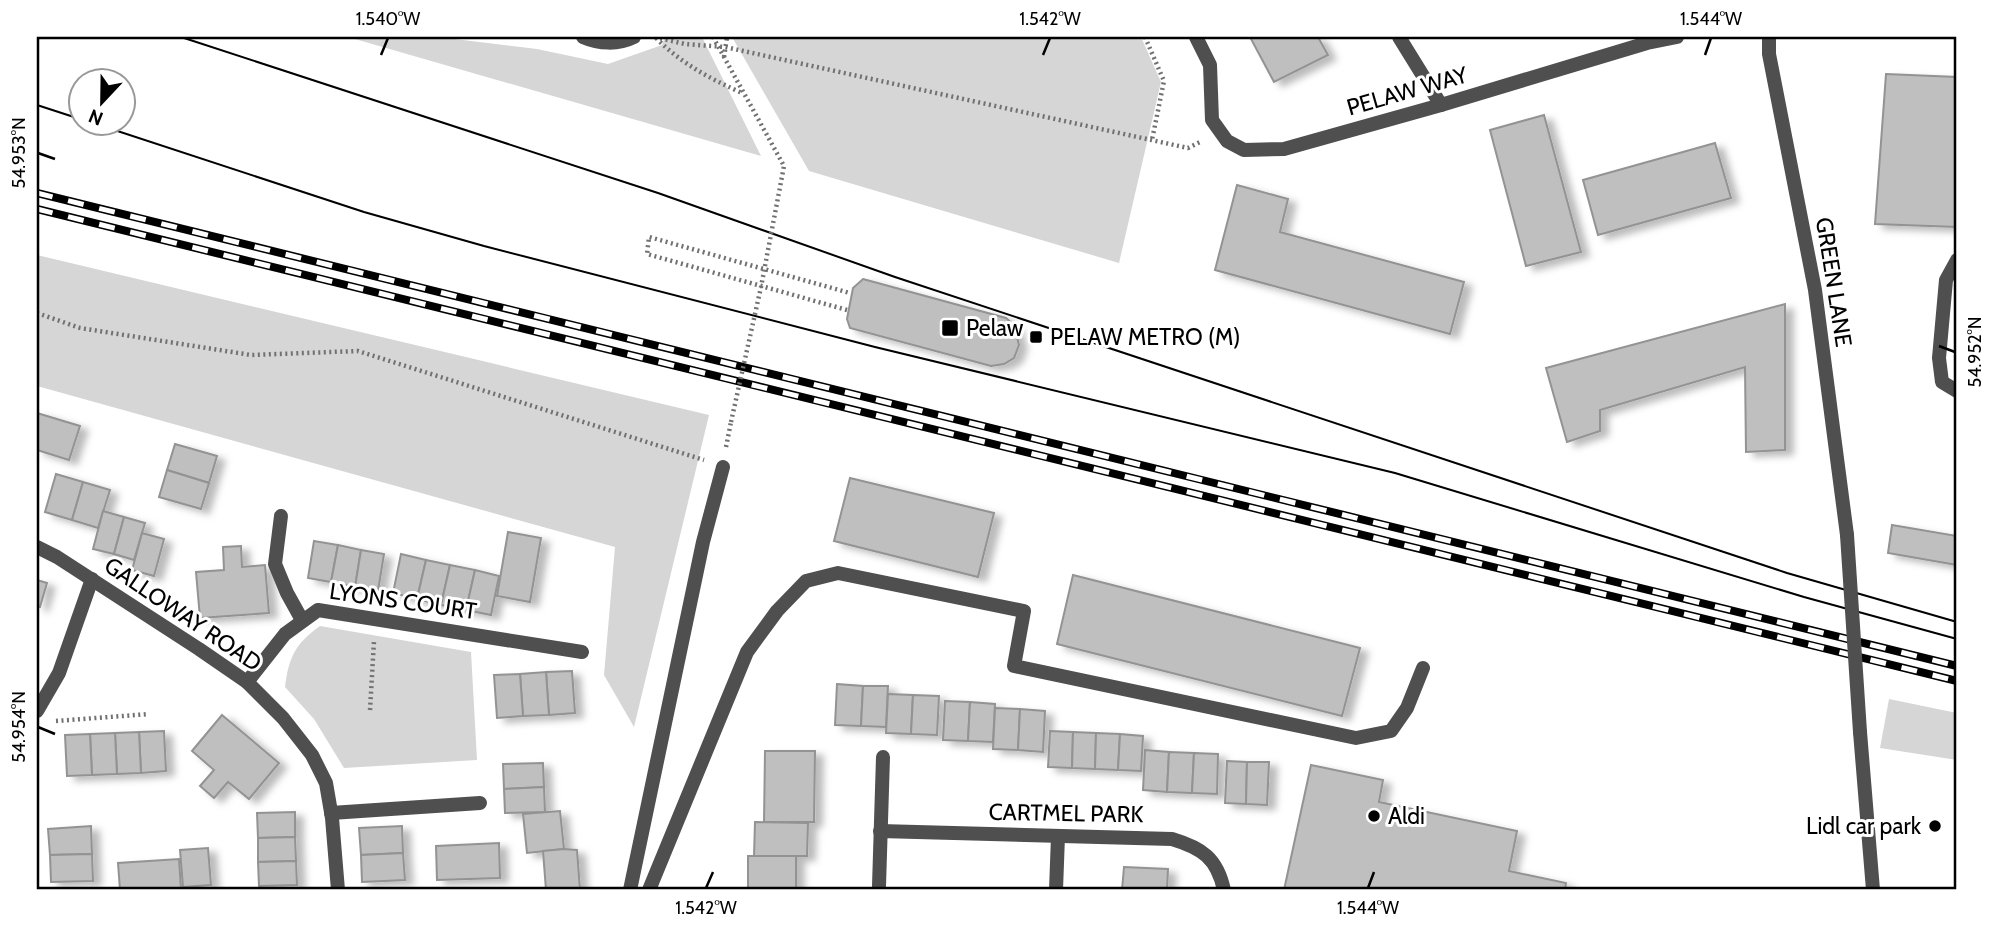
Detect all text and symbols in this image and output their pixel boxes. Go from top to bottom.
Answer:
text: 1.540°W [356,8,420,30]
text: 1.542°W [1019,8,1081,30]
text: 1.544°W [1680,8,1742,30]
street label: PELAW WAY [1343,60,1472,122]
north arrow [66,66,136,136]
text: N [85,104,106,130]
text: 54.953°N [8,117,30,189]
street label: GREEN LANE [1810,215,1858,349]
place label: Pelaw [966,314,1024,342]
text: 54.952°N [1964,317,1986,387]
marker: Pelaw [940,318,960,338]
place label: PELAW METRO (M) [1050,323,1240,351]
marker: PELAW METRO (M) [1028,329,1044,345]
street label: GALLOWAY ROAD [99,551,267,677]
street label: LYONS COURT [328,577,478,625]
text: 54.954°N [8,691,30,763]
street label: CARTMEL PARK [988,798,1144,828]
place label: Aldi [1388,802,1425,830]
marker: Aldi [1366,808,1382,824]
place label: Lidl car park [1806,812,1922,840]
marker: Lidl car park [1927,818,1943,834]
text: 1.542°W [675,897,737,919]
text: 1.544°W [1337,897,1399,919]

